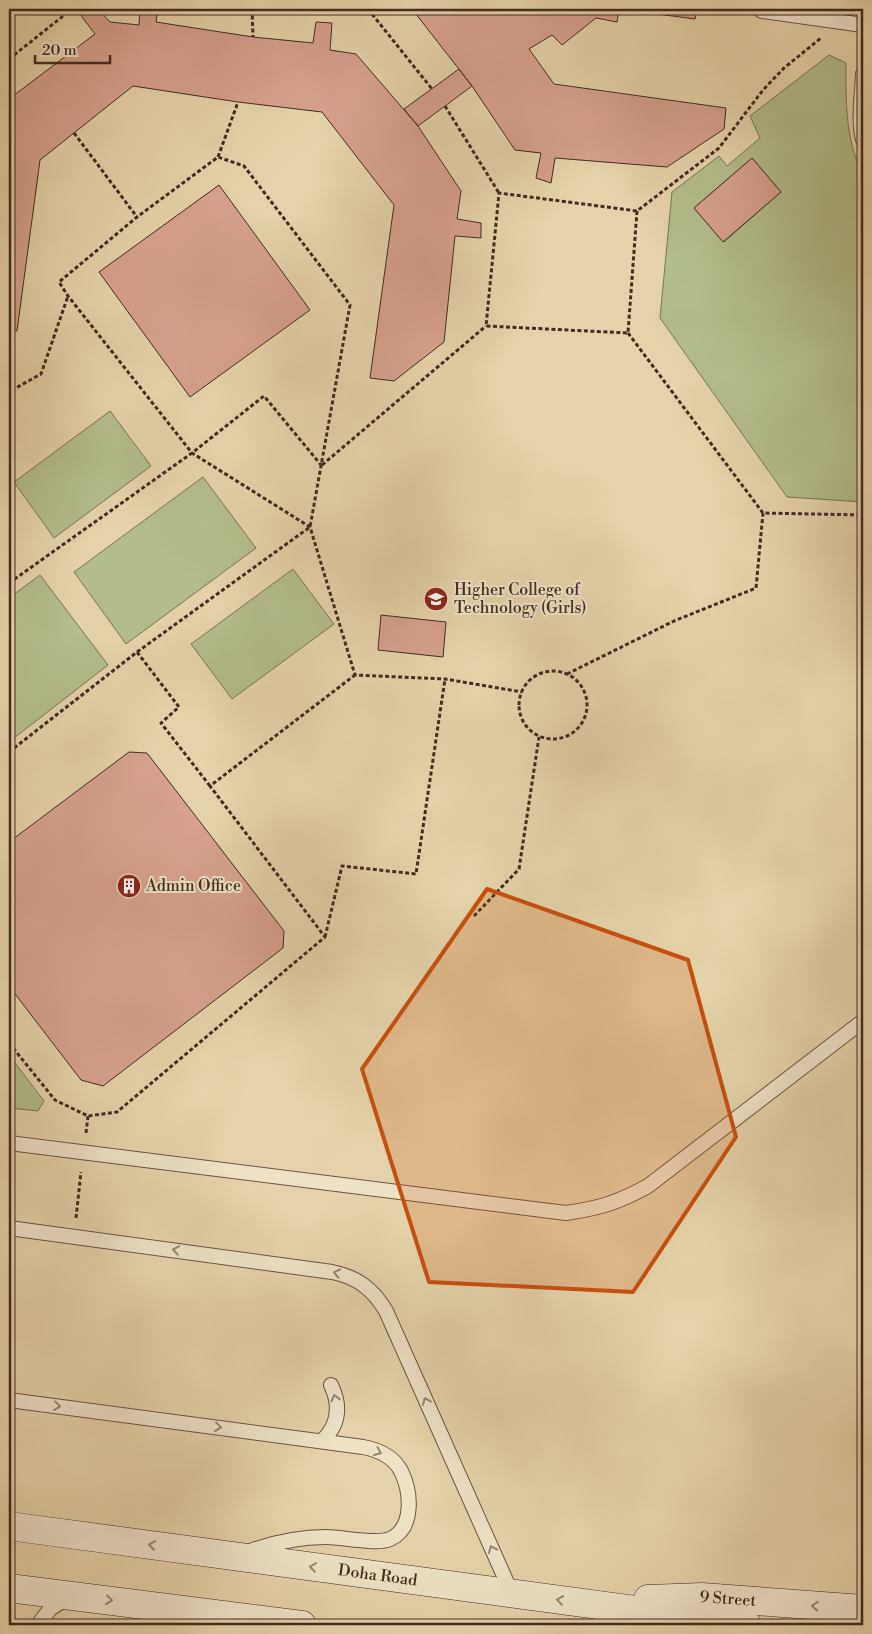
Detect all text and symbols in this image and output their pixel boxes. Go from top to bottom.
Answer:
scale bar [35,32,110,64]
text: 20 m [42,41,77,60]
place label: Higher College of Technology (Girls) [454,580,586,618]
school or university icon: Higher College of Technology (Girls) [423,586,449,612]
building icon: Admin Office [116,873,142,899]
place label: Admin Office [145,876,241,896]
one-way arrow [172,1245,180,1256]
one-way arrow [333,1268,342,1278]
one-way arrow [330,1393,341,1402]
one-way arrow [422,1397,433,1406]
one-way arrow [53,1400,61,1411]
one-way arrow [215,1421,223,1432]
one-way arrow [373,1445,382,1455]
one-way arrow [147,1541,156,1551]
one-way arrow [488,1545,498,1554]
street label: Doha Road [337,1560,418,1591]
one-way arrow [308,1562,316,1573]
street label: 9 Street [699,1587,757,1611]
one-way arrow [106,1594,114,1605]
one-way arrow [556,1595,564,1606]
one-way arrow [810,1601,818,1612]

